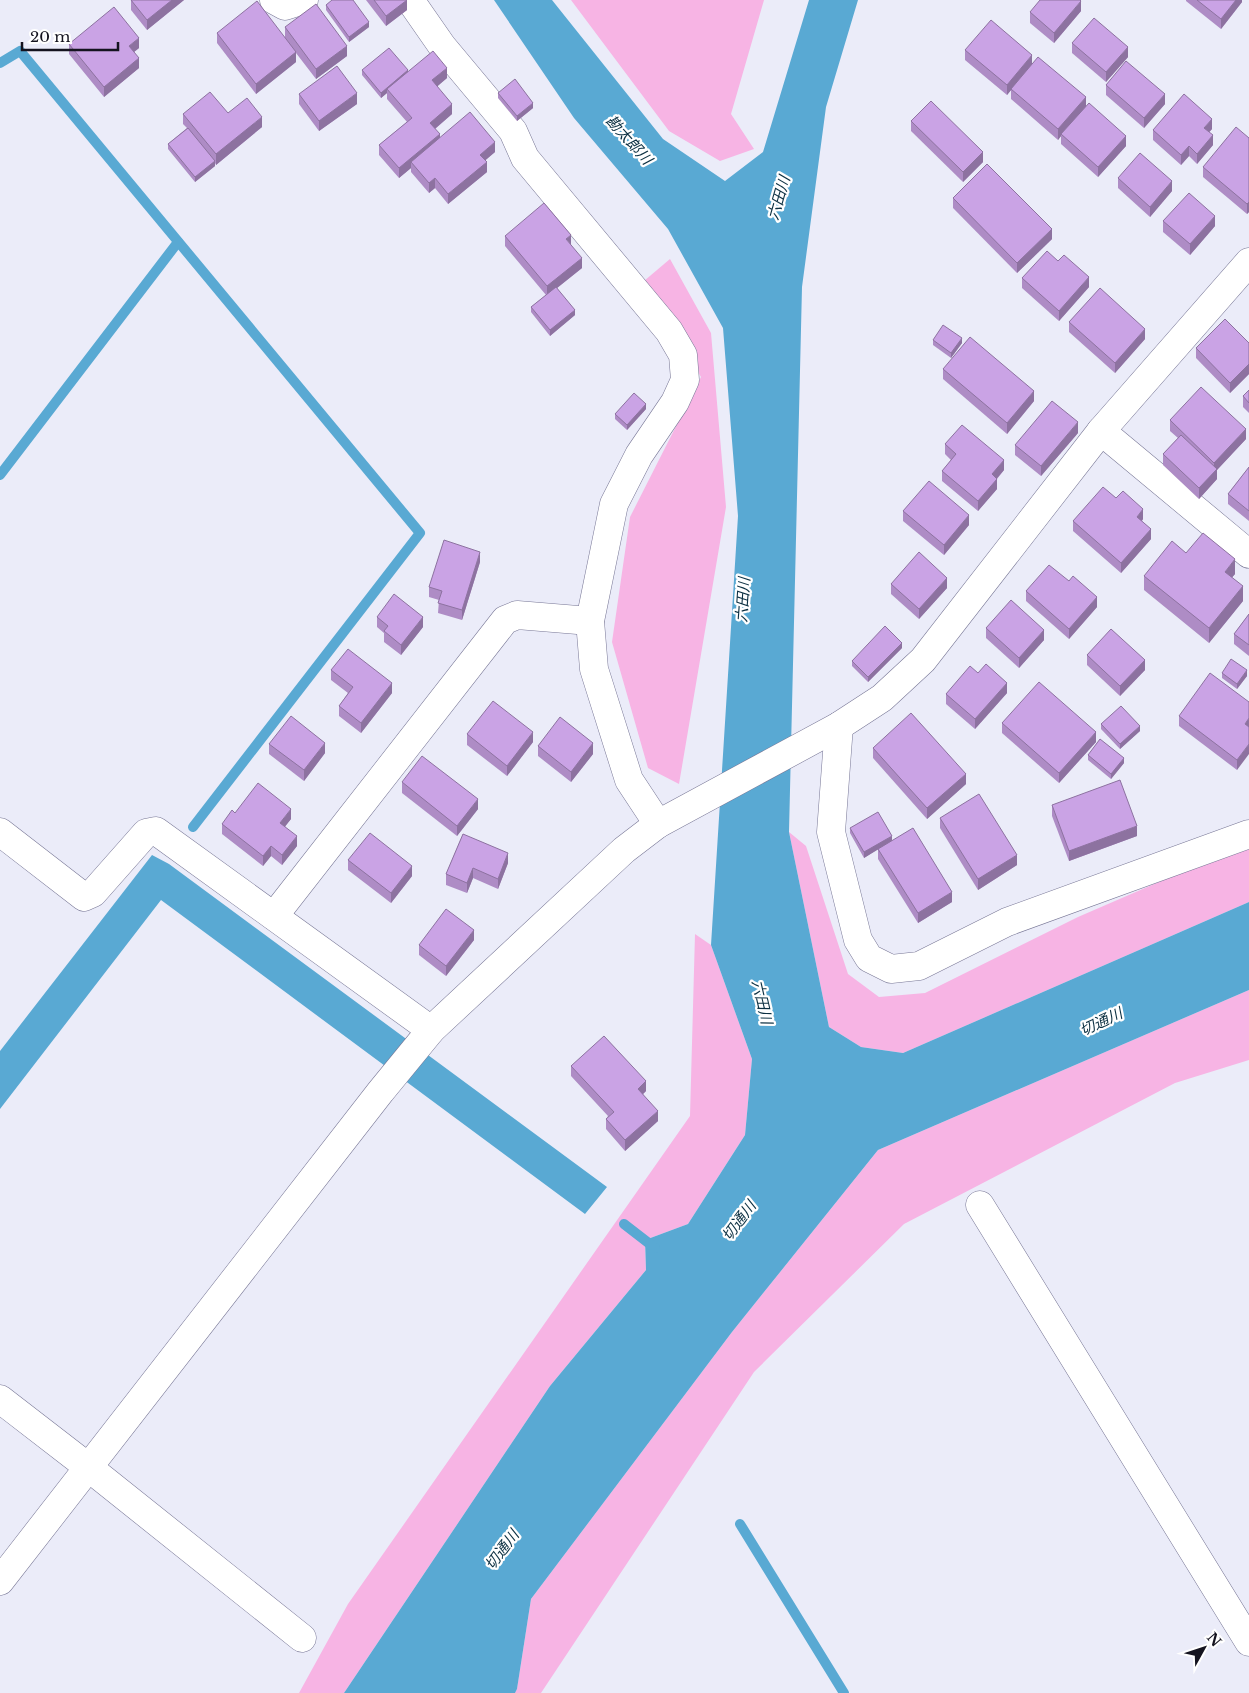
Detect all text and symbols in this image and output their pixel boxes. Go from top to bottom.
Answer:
scale bar [22,20,119,52]
text: 20 m [30,27,70,46]
water label: 勘太郎川 [602,111,658,170]
water label: 六田川 [763,172,794,222]
water label: 六田川 [731,575,754,623]
water label: 六田川 [748,978,777,1028]
water label: 切通川 [1076,1003,1127,1040]
water label: 切通川 [717,1195,761,1244]
water label: 切通川 [480,1524,524,1573]
north arrow [1179,1623,1229,1673]
text: N [1203,1629,1225,1650]

